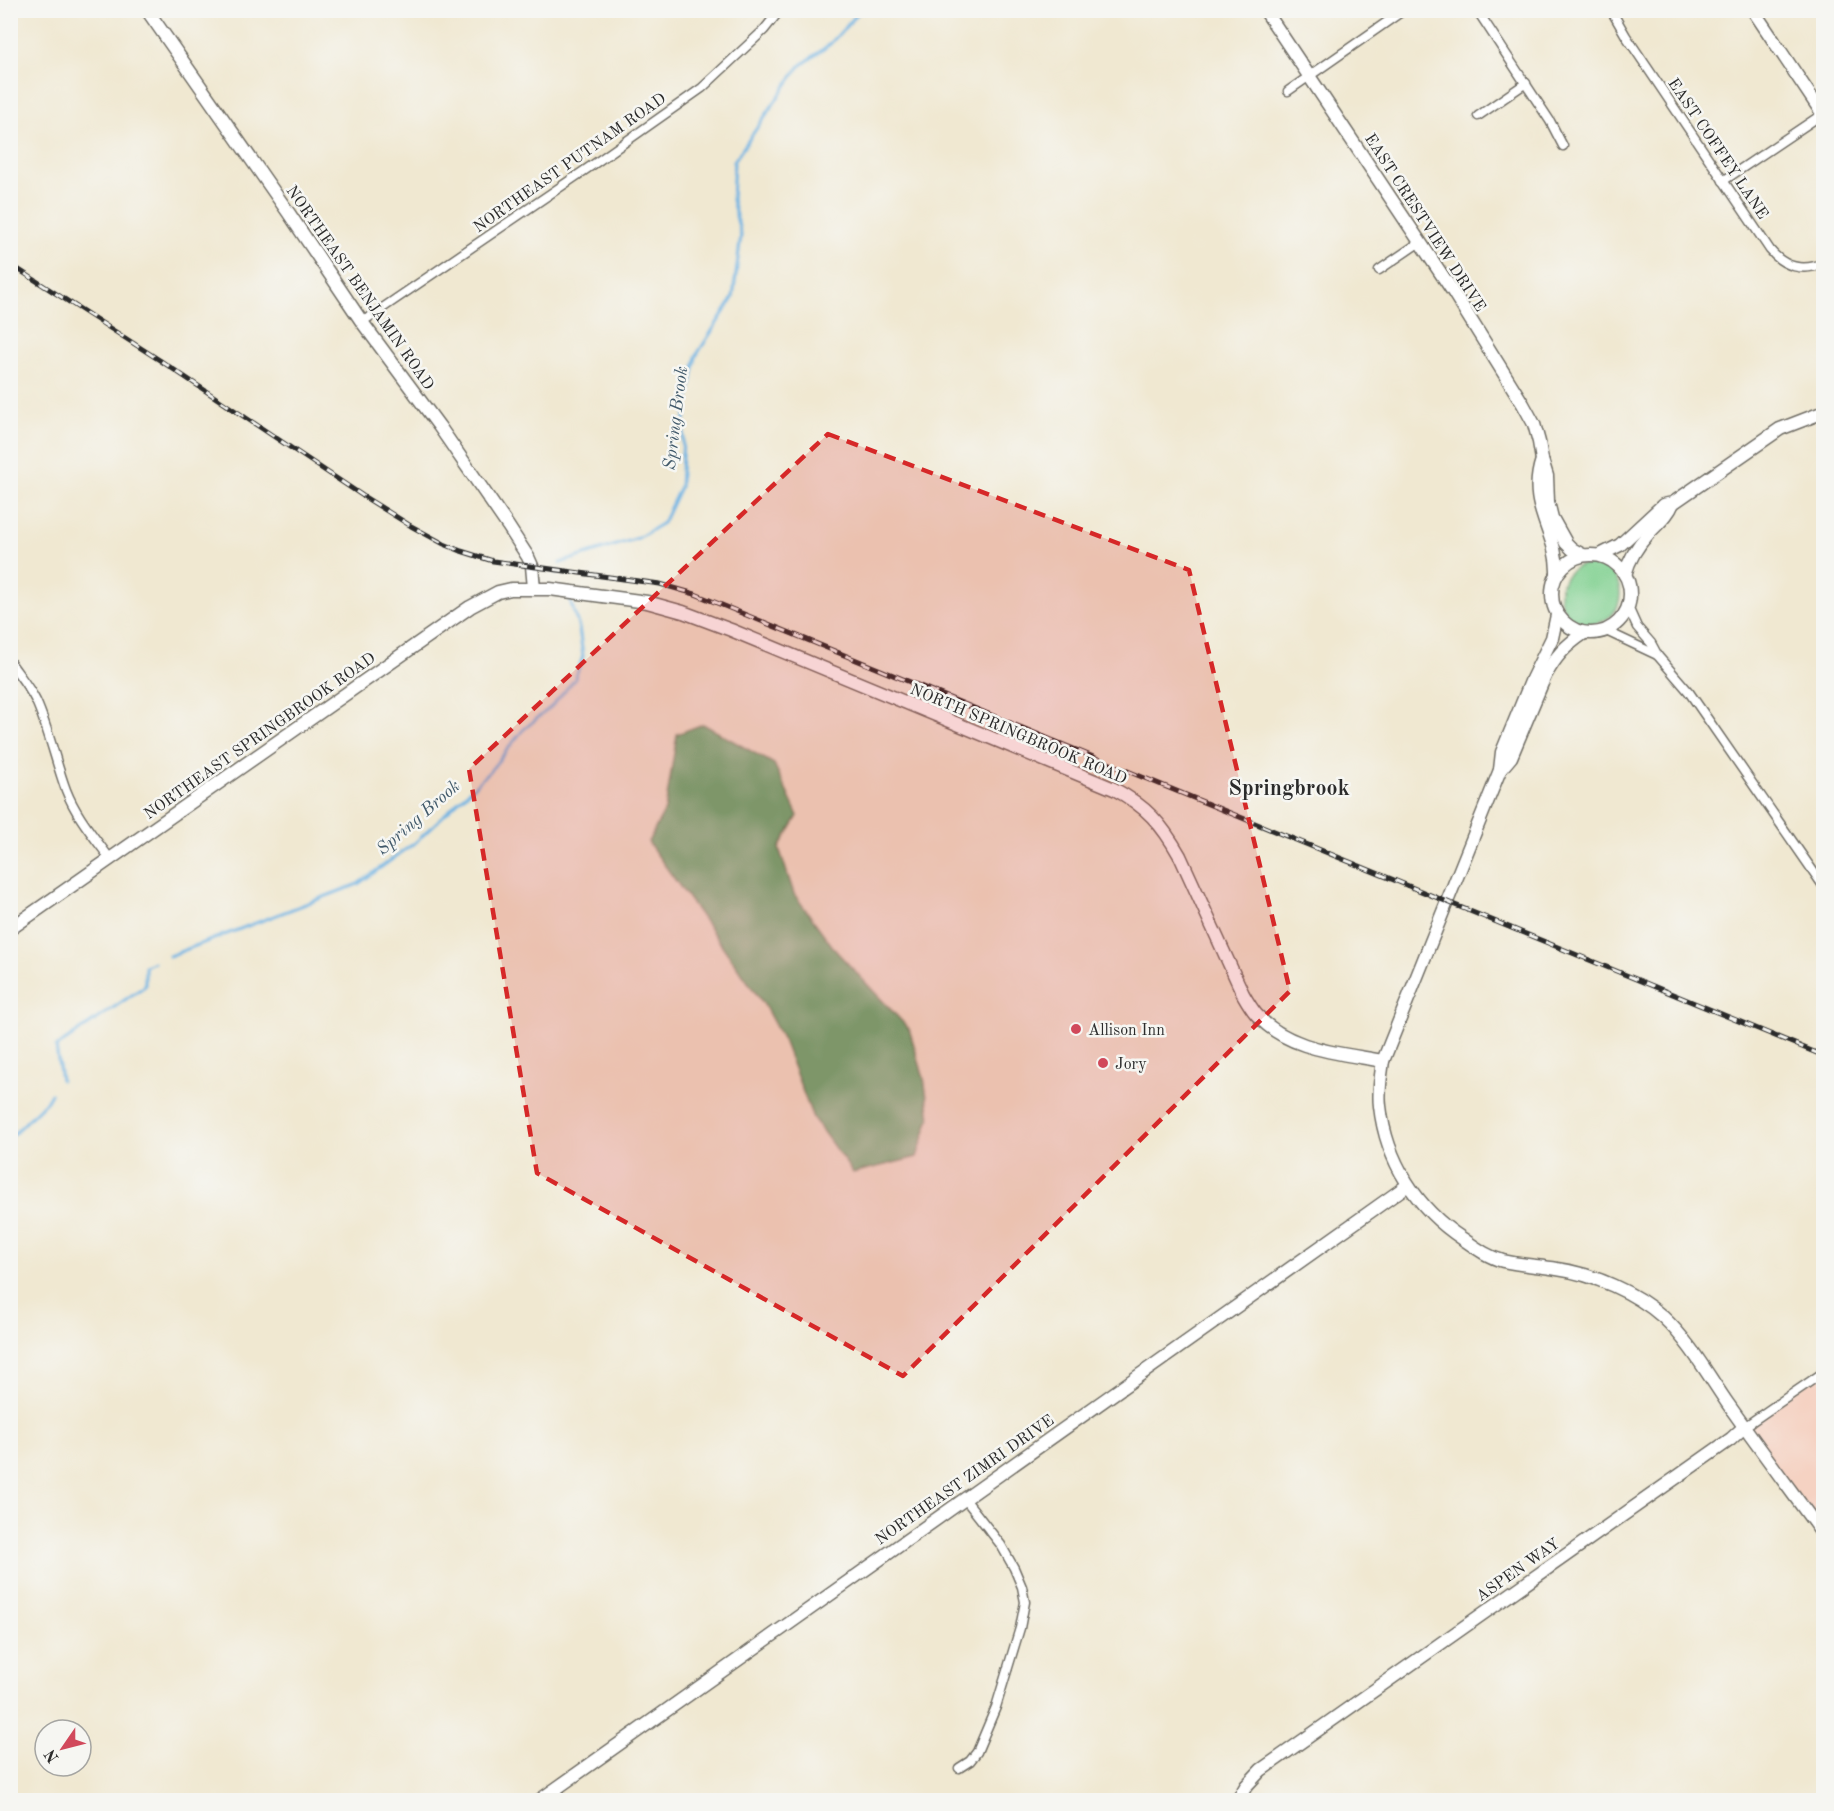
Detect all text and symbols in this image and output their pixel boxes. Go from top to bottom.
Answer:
street label: EAST COFFEY LANE [1664,76,1770,222]
street label: NORTHEAST PUTNAM ROAD [471,91,669,236]
street label: EAST CRESTVIEW DRIVE [1361,131,1488,315]
street label: NORTHEAST BENJAMIN ROAD [282,183,436,393]
water label: Spring Brook [661,365,691,471]
street label: NORTHEAST SPRINGBROOK ROAD [142,650,379,823]
street label: NORTH SPRINGBROOK ROAD [908,682,1129,788]
water label: Spring Brook [373,777,464,859]
district label: Springbrook [1228,778,1350,800]
marker: Allison Inn [1069,1022,1083,1036]
place label: Allison Inn [1088,1023,1165,1039]
marker: Jory [1096,1056,1110,1070]
place label: Jory [1115,1057,1147,1073]
street label: NORTHEAST ZIMRI DRIVE [873,1413,1057,1549]
street label: ASPEN WAY [1474,1536,1563,1605]
north arrow [33,1718,93,1778]
text: N [42,1745,62,1765]

